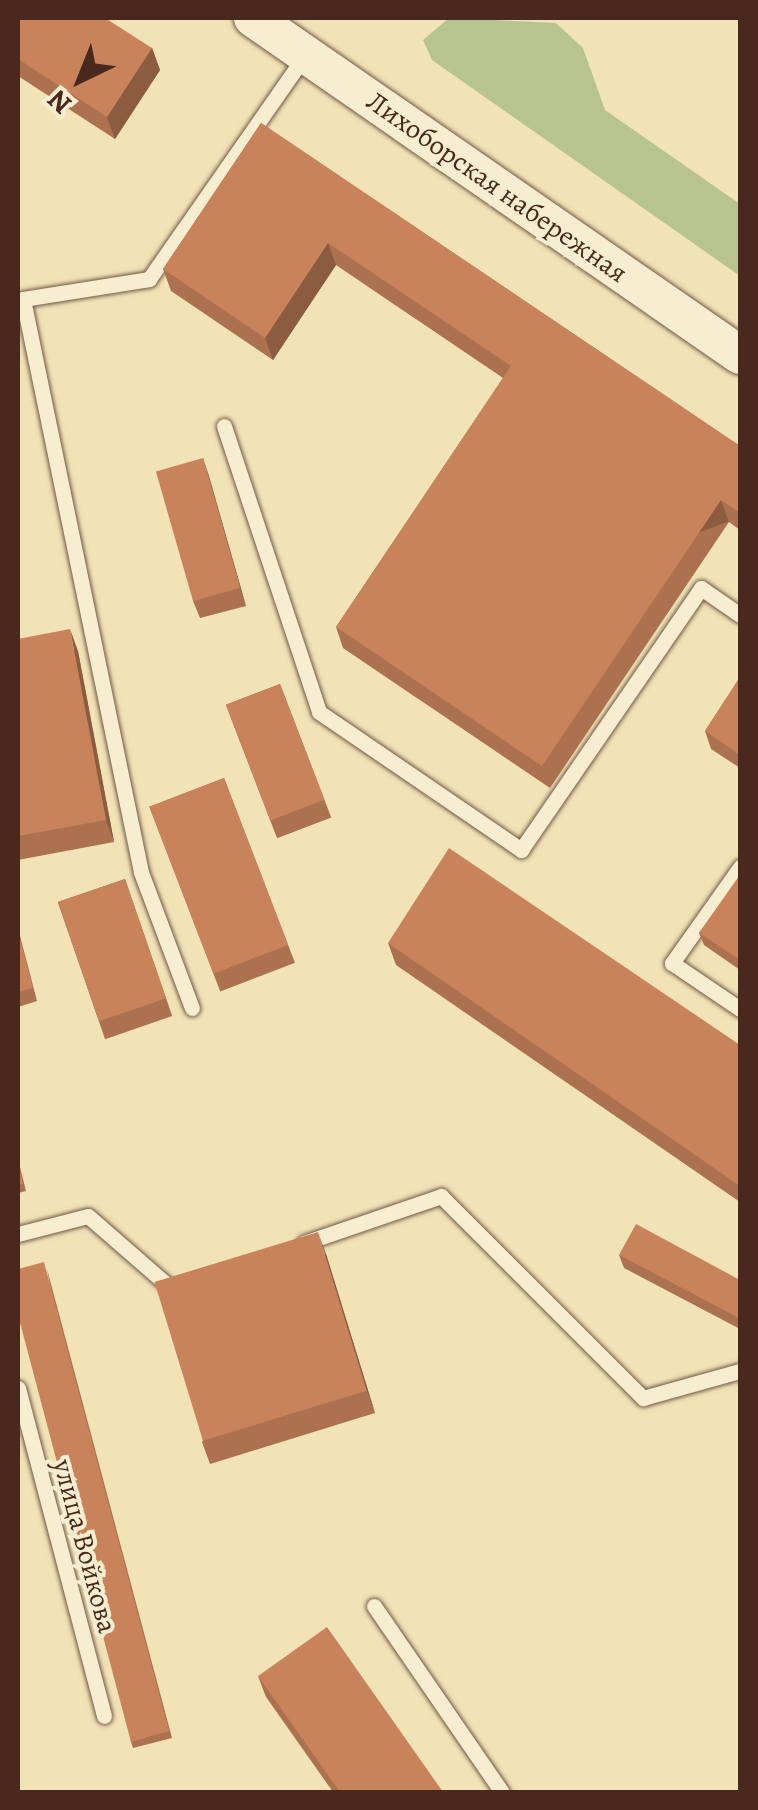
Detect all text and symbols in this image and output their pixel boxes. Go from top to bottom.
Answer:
north arrow [30,30,130,130]
text: N [39,81,80,123]
street label: Лихоборская набережная [360,84,634,290]
street label: улица Войкова [46,1455,124,1637]

